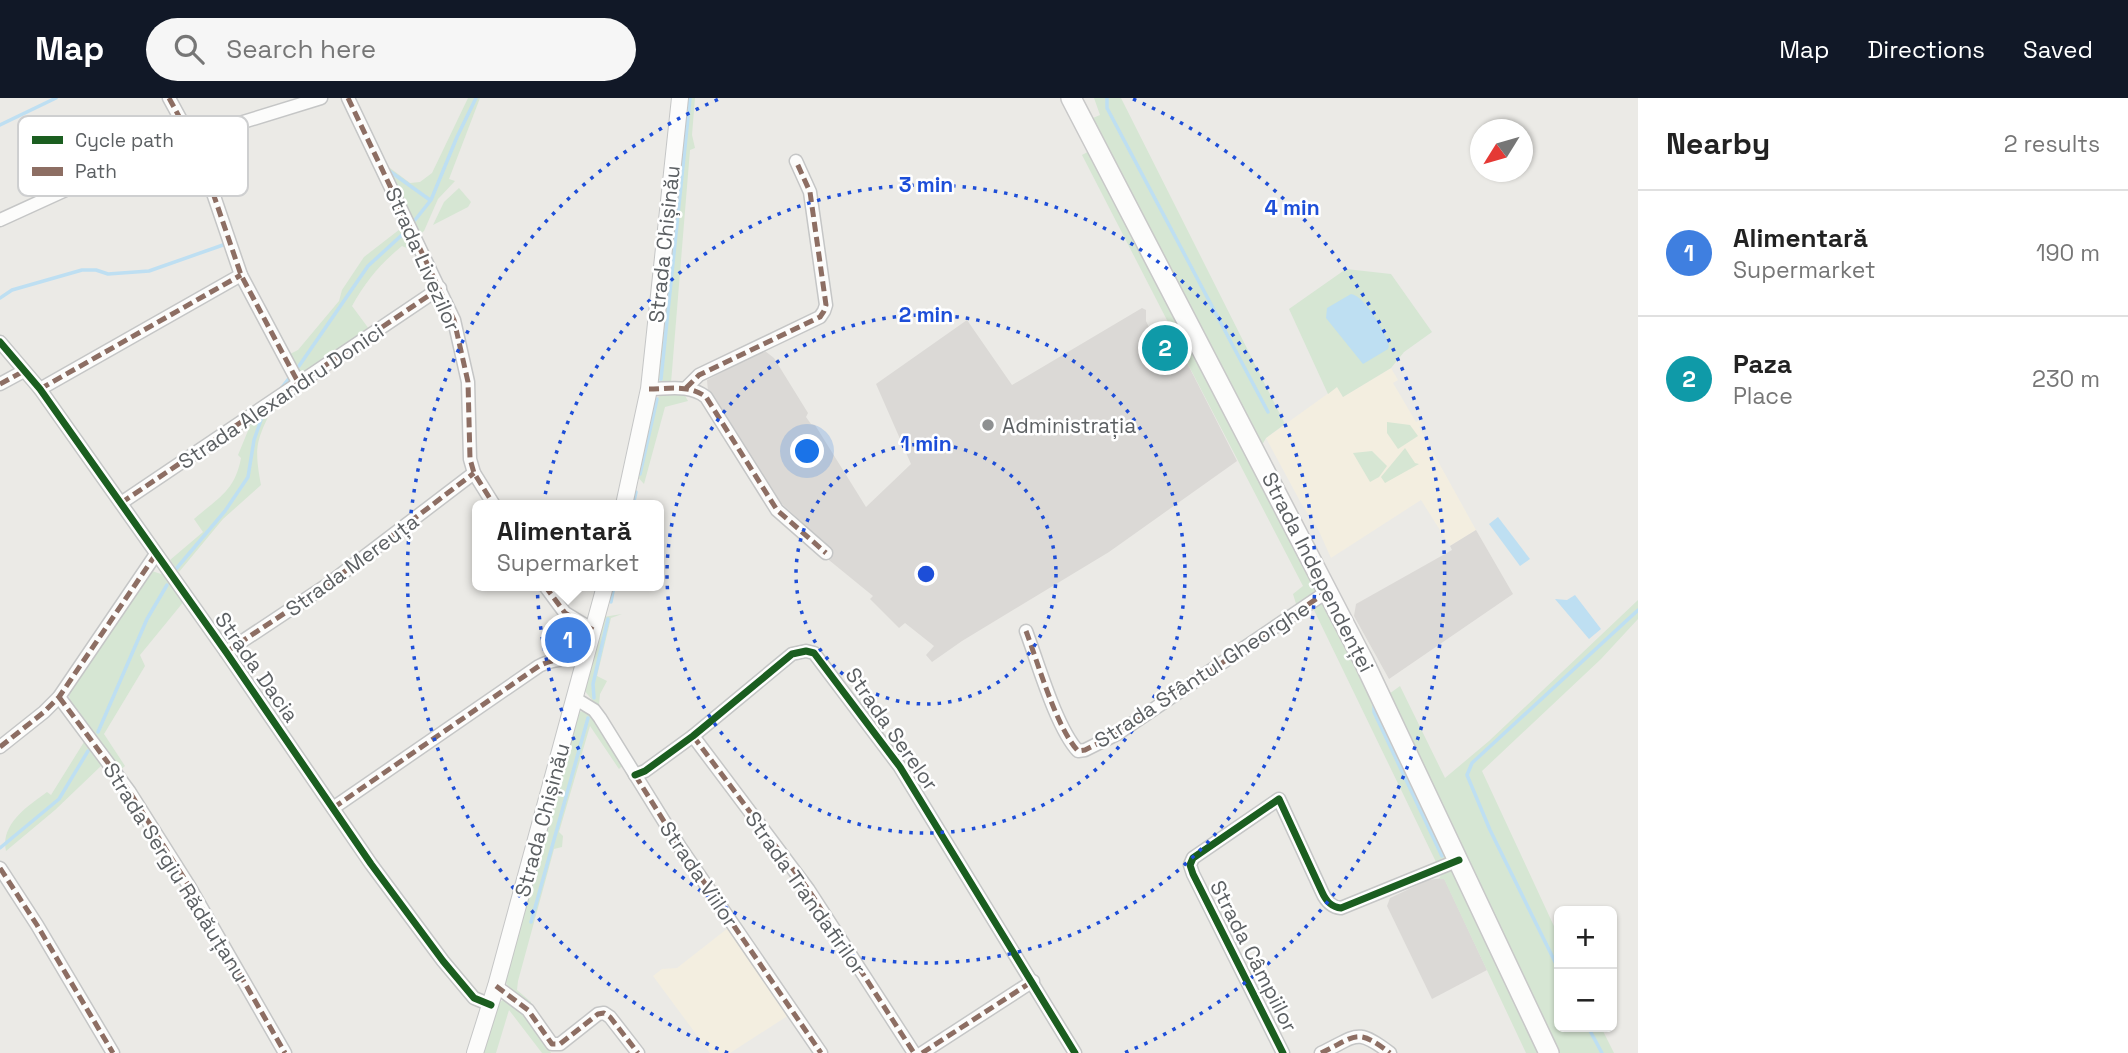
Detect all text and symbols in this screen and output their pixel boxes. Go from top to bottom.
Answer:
search box [146,18,636,81]
text: Map [35,28,104,70]
icon: search [170,30,208,68]
text: Search here [226,32,376,66]
text: Map [1779,34,1829,65]
text: Directions [1867,34,1985,65]
text: Saved [2023,34,2093,65]
legend [18,116,248,196]
north arrow [1470,119,1533,182]
text: Nearby [1666,124,1770,163]
text: Cycle path [75,128,174,153]
text: 2 results [2004,129,2100,159]
text: Path [75,159,117,184]
street label: Strada Chișinău [642,164,686,324]
text: 3 min [899,171,953,198]
street label: Strada Livezilor [379,183,467,335]
text: 4 min [1264,194,1320,221]
text: Alimentară [1733,221,1868,255]
text: 1 [1684,238,1694,268]
text: 190 m [2036,238,2100,268]
text: Supermarket [1733,255,1875,285]
text: 2 min [899,301,953,328]
street label: Strada Alexandru Donici [173,317,389,475]
pin: 2 [1142,322,1188,374]
text: Paza [1733,347,1792,381]
text: 2 [1682,364,1696,394]
text: 230 m [2032,364,2100,394]
text: Place [1733,381,1793,411]
place label: Administrația [1002,412,1136,439]
marker: Administrația [980,417,996,433]
text: 1 min [900,430,952,457]
your location [790,434,824,468]
street label: Strada Independenței [1256,467,1380,677]
popup [472,500,664,591]
street label: Strada Mereuța [280,508,424,622]
text: Alimentară [497,514,632,548]
text: Supermarket [497,548,639,578]
centre of rings [914,562,938,586]
street label: Strada Sfântul Gheorghe [1089,594,1315,754]
street label: Strada Dacia [209,607,305,727]
pin: 1 [545,614,591,666]
street label: Strada Serelor [840,662,944,796]
street label: Strada Chișinău [508,740,576,900]
street label: Strada Sergiu Rădăuțanu [98,758,254,986]
street label: Strada Trandafirilor [739,806,873,980]
street label: Strada Viilor [654,816,744,932]
street label: Strada Câmpiilor [1204,876,1304,1036]
map controls [1554,906,1617,1032]
button: + [1554,906,1617,969]
button: − [1554,969,1617,1032]

